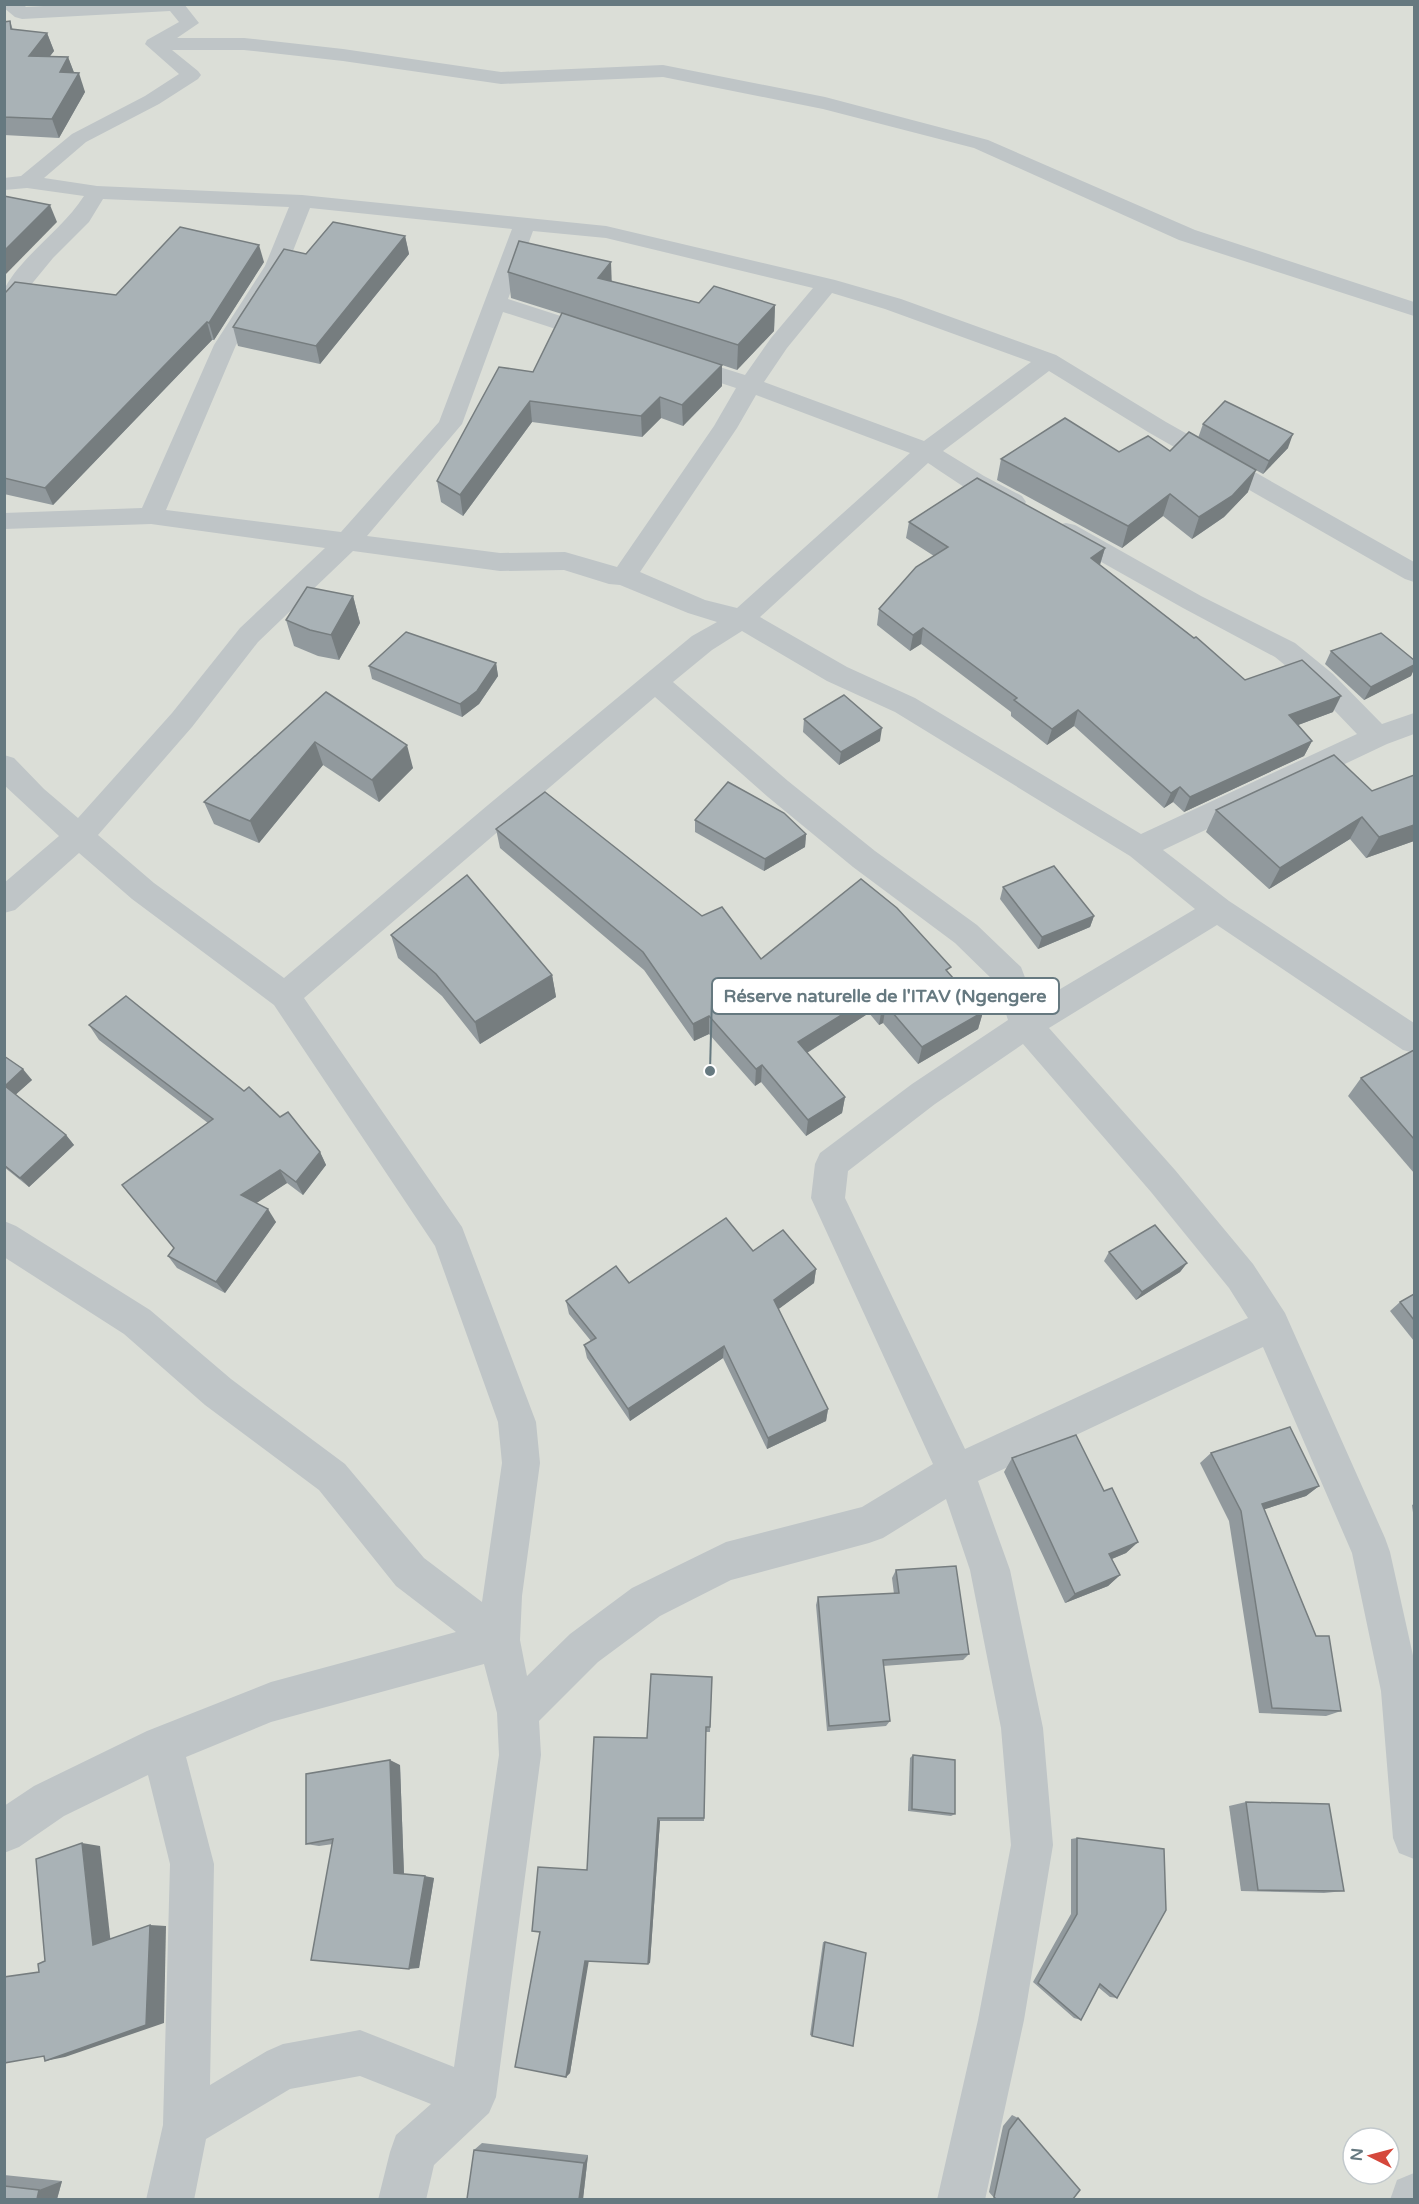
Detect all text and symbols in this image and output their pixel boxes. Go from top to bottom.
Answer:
callout: Réserve naturelle de l'ITAV (Ngengere [712,978,1059,1014]
text: Réserve naturelle de l'ITAV (Ngengere [724,985,1046,1007]
north arrow [1341,2126,1401,2186]
text: N [1346,2147,1368,2162]

